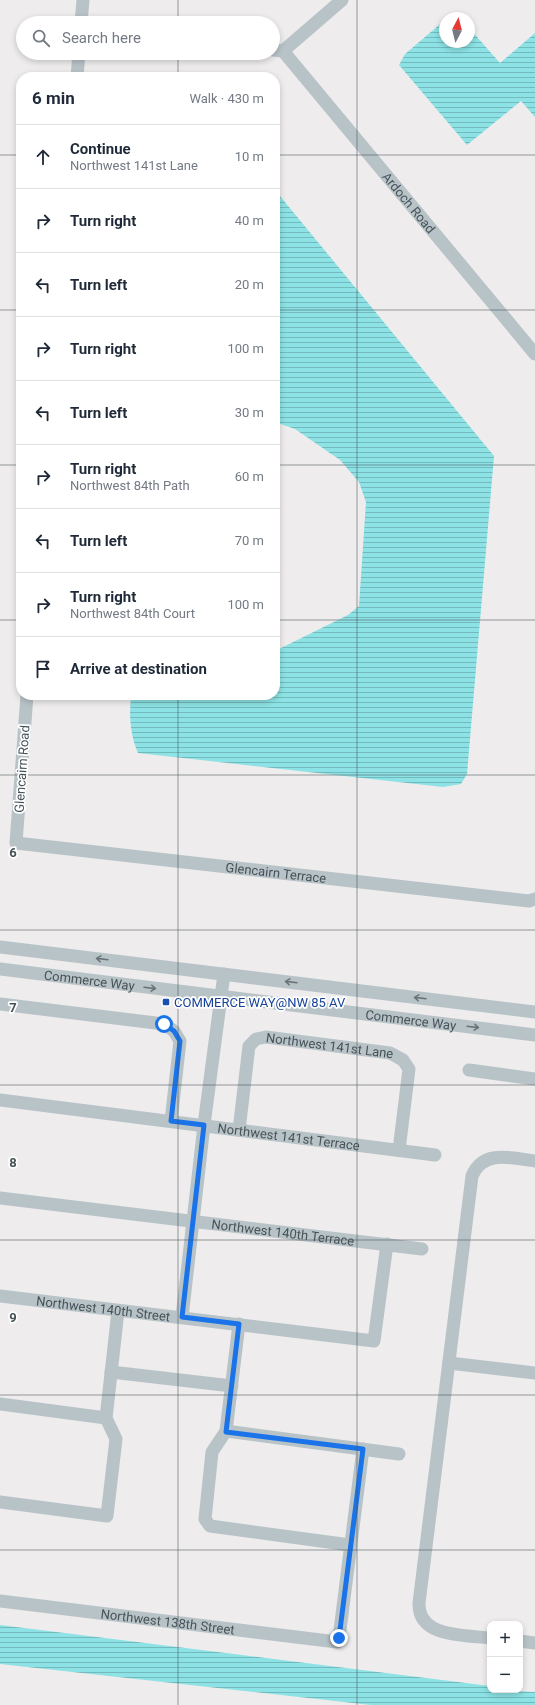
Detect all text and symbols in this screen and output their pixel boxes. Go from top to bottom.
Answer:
north arrow [439,12,475,48]
search box [16,16,280,60]
icon: search [30,27,52,49]
text: Search here [62,29,141,47]
text: 6 min [32,88,75,108]
text: Walk · 430 m [189,91,264,106]
text: Continue [70,140,131,158]
icon: ahead [32,146,54,168]
text: 10 m [235,149,264,164]
text: Northwest 141st Lane [70,158,198,173]
street label: Ardoch Road [379,169,439,236]
icon: right [32,210,54,232]
text: Turn right [70,212,136,230]
text: 40 m [235,213,264,228]
icon: left [32,274,54,296]
text: Turn left [70,276,127,294]
text: 20 m [235,277,264,292]
icon: right [32,338,54,360]
text: Turn right [70,340,136,358]
text: 100 m [227,341,264,356]
icon: left [32,402,54,424]
text: Turn left [70,404,127,422]
text: 30 m [235,405,264,420]
text: Turn right [70,460,136,478]
icon: right [32,466,54,488]
text: 60 m [235,469,264,484]
text: Northwest 84th Path [70,478,190,493]
icon: left [32,530,54,552]
text: Turn left [70,532,127,550]
text: 70 m [235,533,264,548]
text: Turn right [70,588,136,606]
icon: right [32,594,54,616]
text: 100 m [227,597,264,612]
text: Northwest 84th Court [70,606,195,621]
icon: arrive [32,658,54,680]
text: Arrive at destination [70,660,207,678]
street label: Glencairn Road [11,725,33,813]
text: 6 [9,845,17,860]
street label: Glencairn Terrace [225,859,327,886]
one-way arrow [96,955,109,963]
street label: Commerce Way [43,967,136,993]
one-way arrow [285,978,298,986]
one-way arrow [143,984,156,991]
one-way arrow [414,994,427,1002]
place label: COMMERCE WAY@NW 85 AV [174,995,346,1010]
marker: COMMERCE WAY@NW 85 AV [161,997,171,1007]
text: 7 [9,1000,17,1015]
street label: Commerce Way [365,1007,457,1033]
route start [155,1015,173,1033]
one-way arrow [467,1024,480,1031]
street label: Northwest 141st Lane [265,1030,394,1061]
street label: Northwest 141st Terrace [217,1120,361,1153]
text: 8 [9,1155,17,1170]
street label: Northwest 140th Terrace [211,1216,355,1248]
street label: Northwest 140th Street [35,1293,171,1324]
text: 9 [9,1310,17,1325]
street label: Northwest 138th Street [100,1606,236,1637]
map controls [487,1621,523,1693]
button: + [487,1621,523,1657]
route end [330,1629,348,1647]
button: − [487,1657,523,1693]

